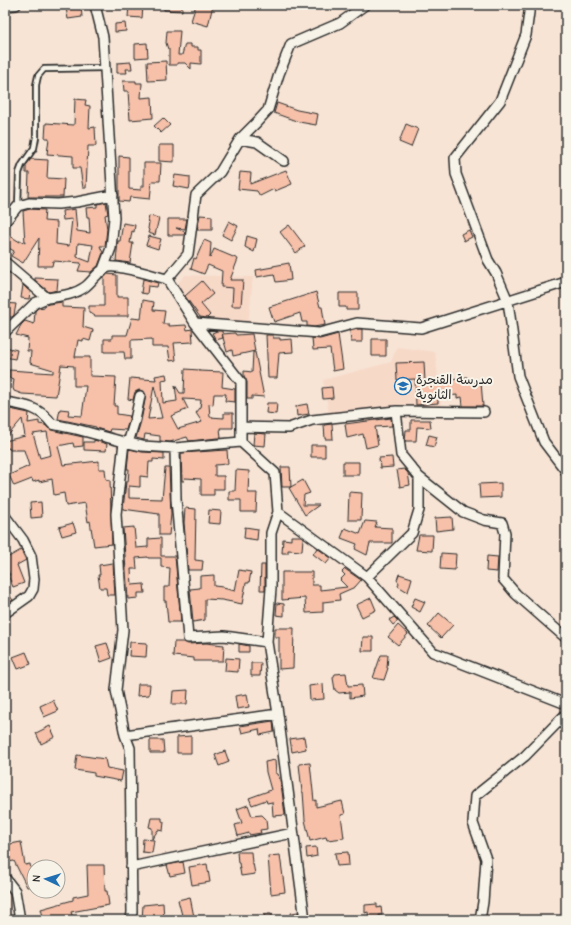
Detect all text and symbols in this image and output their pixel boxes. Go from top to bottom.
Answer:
place label: مدرسة القنجرة الثانوية [416,372,493,403]
school or university icon: مدرسة القنجرة الثانوية [393,376,413,396]
north arrow [26,859,66,899]
text: N [30,874,43,882]

